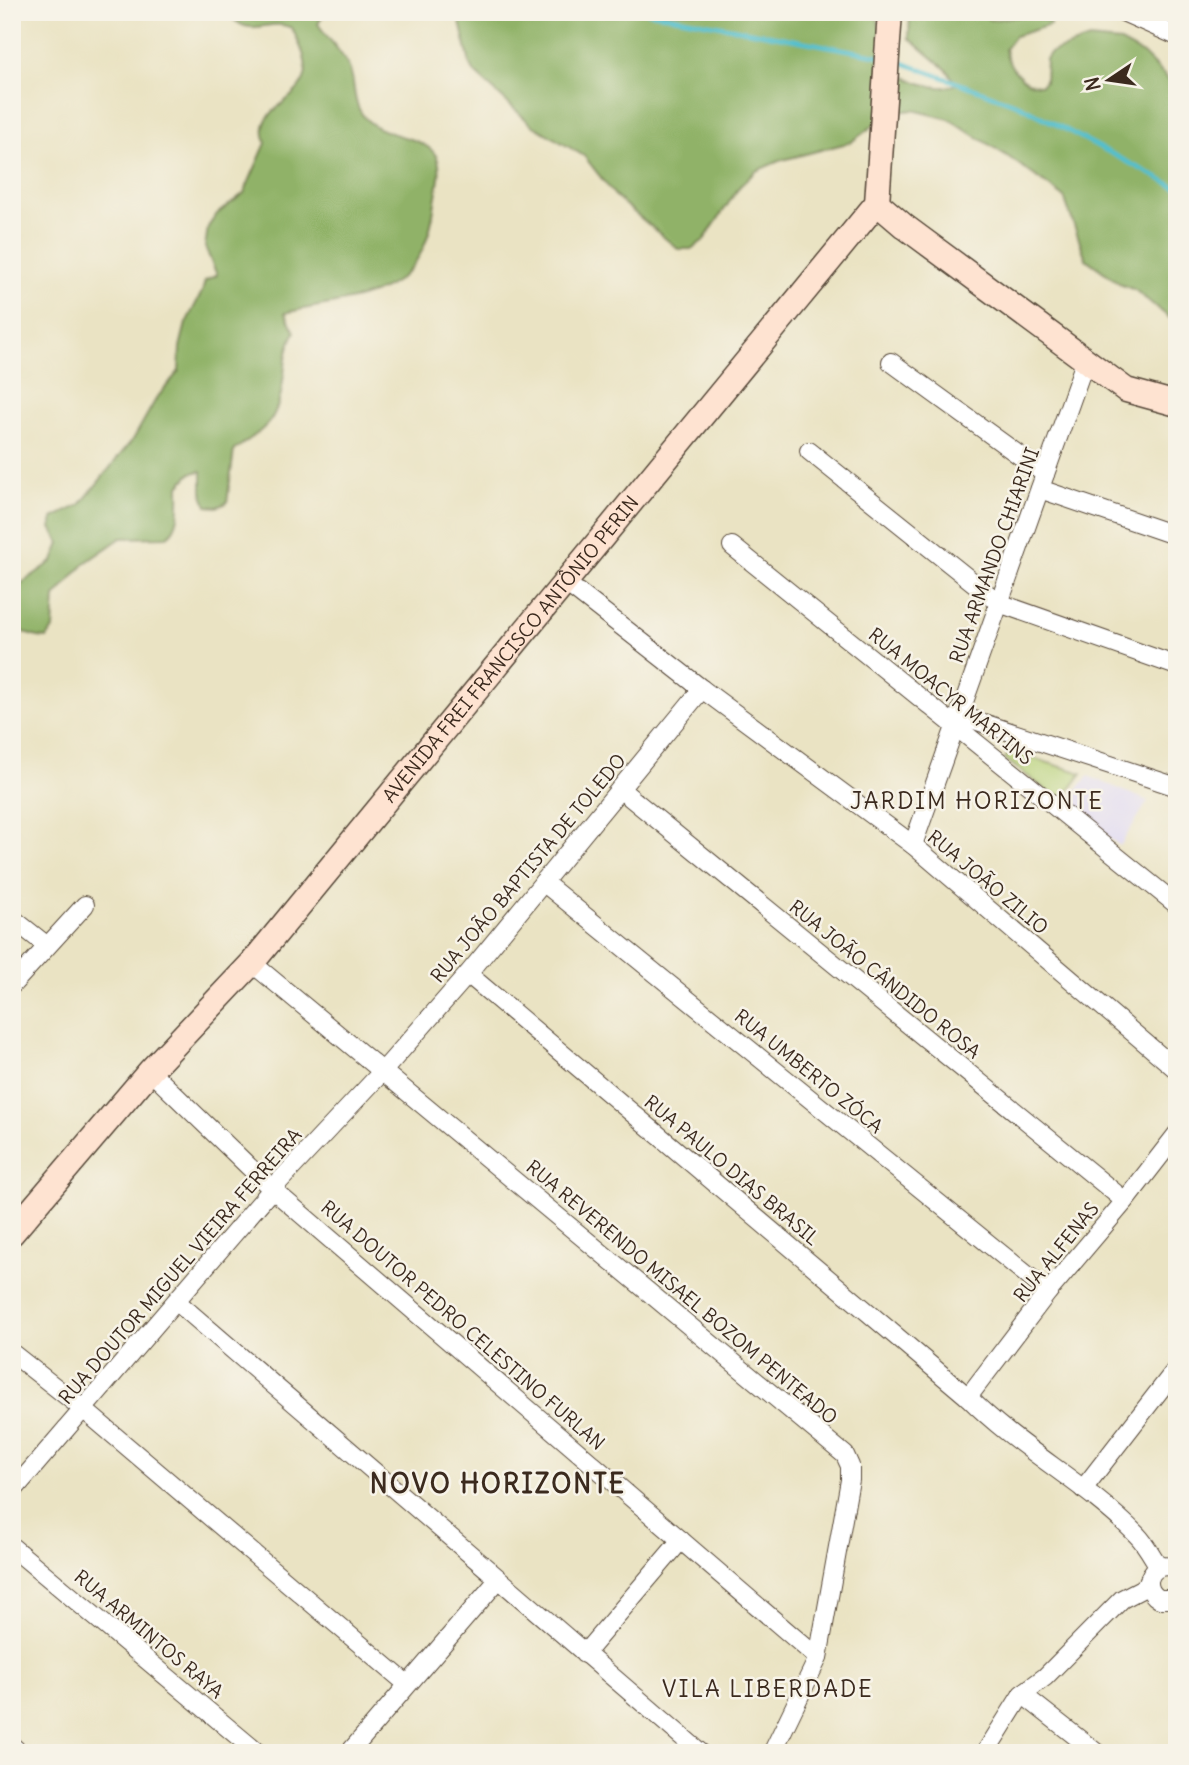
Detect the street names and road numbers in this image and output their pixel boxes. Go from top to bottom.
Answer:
street label: RUA ARMANDO CHIARINI [944,444,1044,666]
street label: AVENIDA FREI FRANCISCO ANTÔNIO PERIN [377,491,643,807]
street label: RUA MOACYR MARTINS [864,622,1038,770]
street label: RUA JOÃO BAPTISTA DE TOLEDO [424,748,631,987]
street label: RUA JOÃO ZILIO [923,824,1054,939]
street label: RUA JOÃO CÂNDIDO ROSA [784,894,986,1064]
street label: RUA UMBERTO ZÓCA [730,1004,888,1138]
street label: RUA PAULO DIAS BRASIL [640,1090,824,1250]
street label: RUA DOUTOR MIGUEL VIEIRA FERREIRA [54,1123,306,1409]
street label: RUA REVERENDO MISAEL BOZOM PENTEADO [522,1155,842,1429]
street label: RUA DOUTOR PEDRO CELESTINO FURLAN [316,1195,610,1455]
street label: RUA ALFENAS [1008,1197,1104,1307]
street label: RUA ARMINTOS RAYA [69,1565,229,1703]

